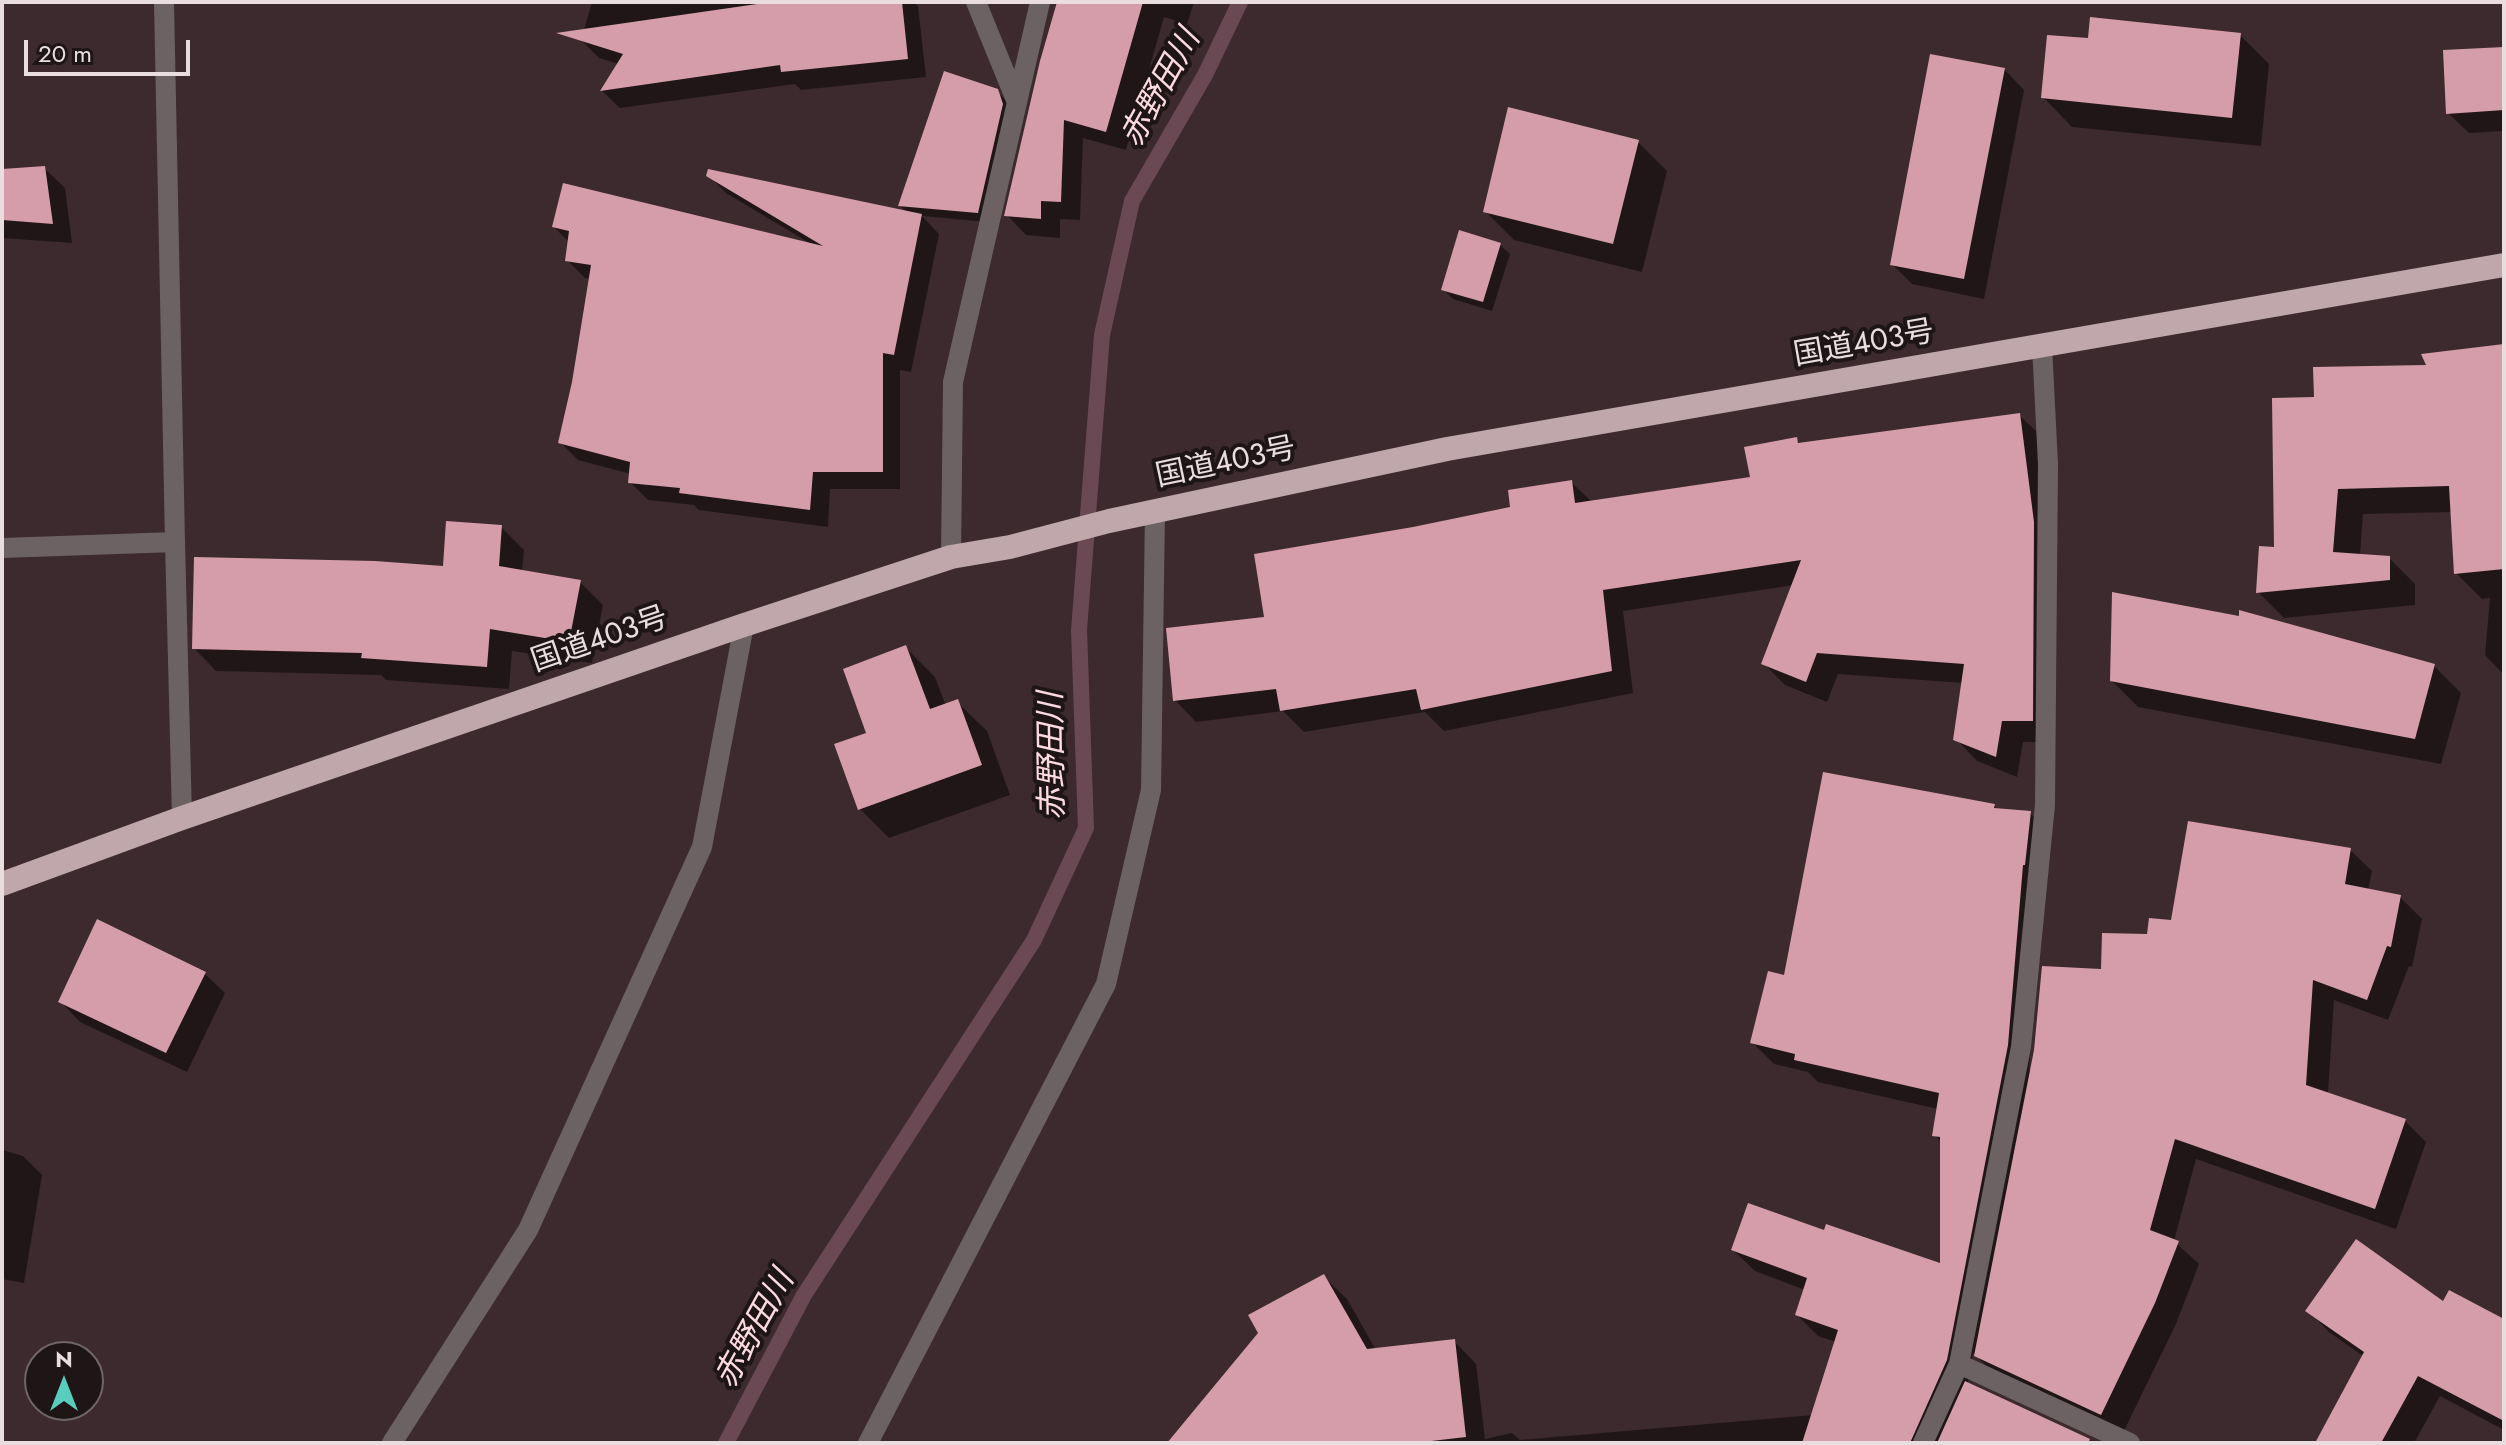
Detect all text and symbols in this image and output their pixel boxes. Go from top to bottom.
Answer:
scale bar [28,24,194,74]
water label: 赤野田川 [1114,24,1210,154]
text: 20 m [38,36,92,71]
street label: 国道403号 [1791,315,1937,375]
street label: 国道403号 [1153,432,1299,496]
street label: 国道403号 [527,601,673,681]
water label: 赤野田川 [1034,692,1074,820]
water label: 赤野田川 [708,1265,804,1395]
north arrow [24,1341,104,1421]
text: N [55,1343,73,1375]

